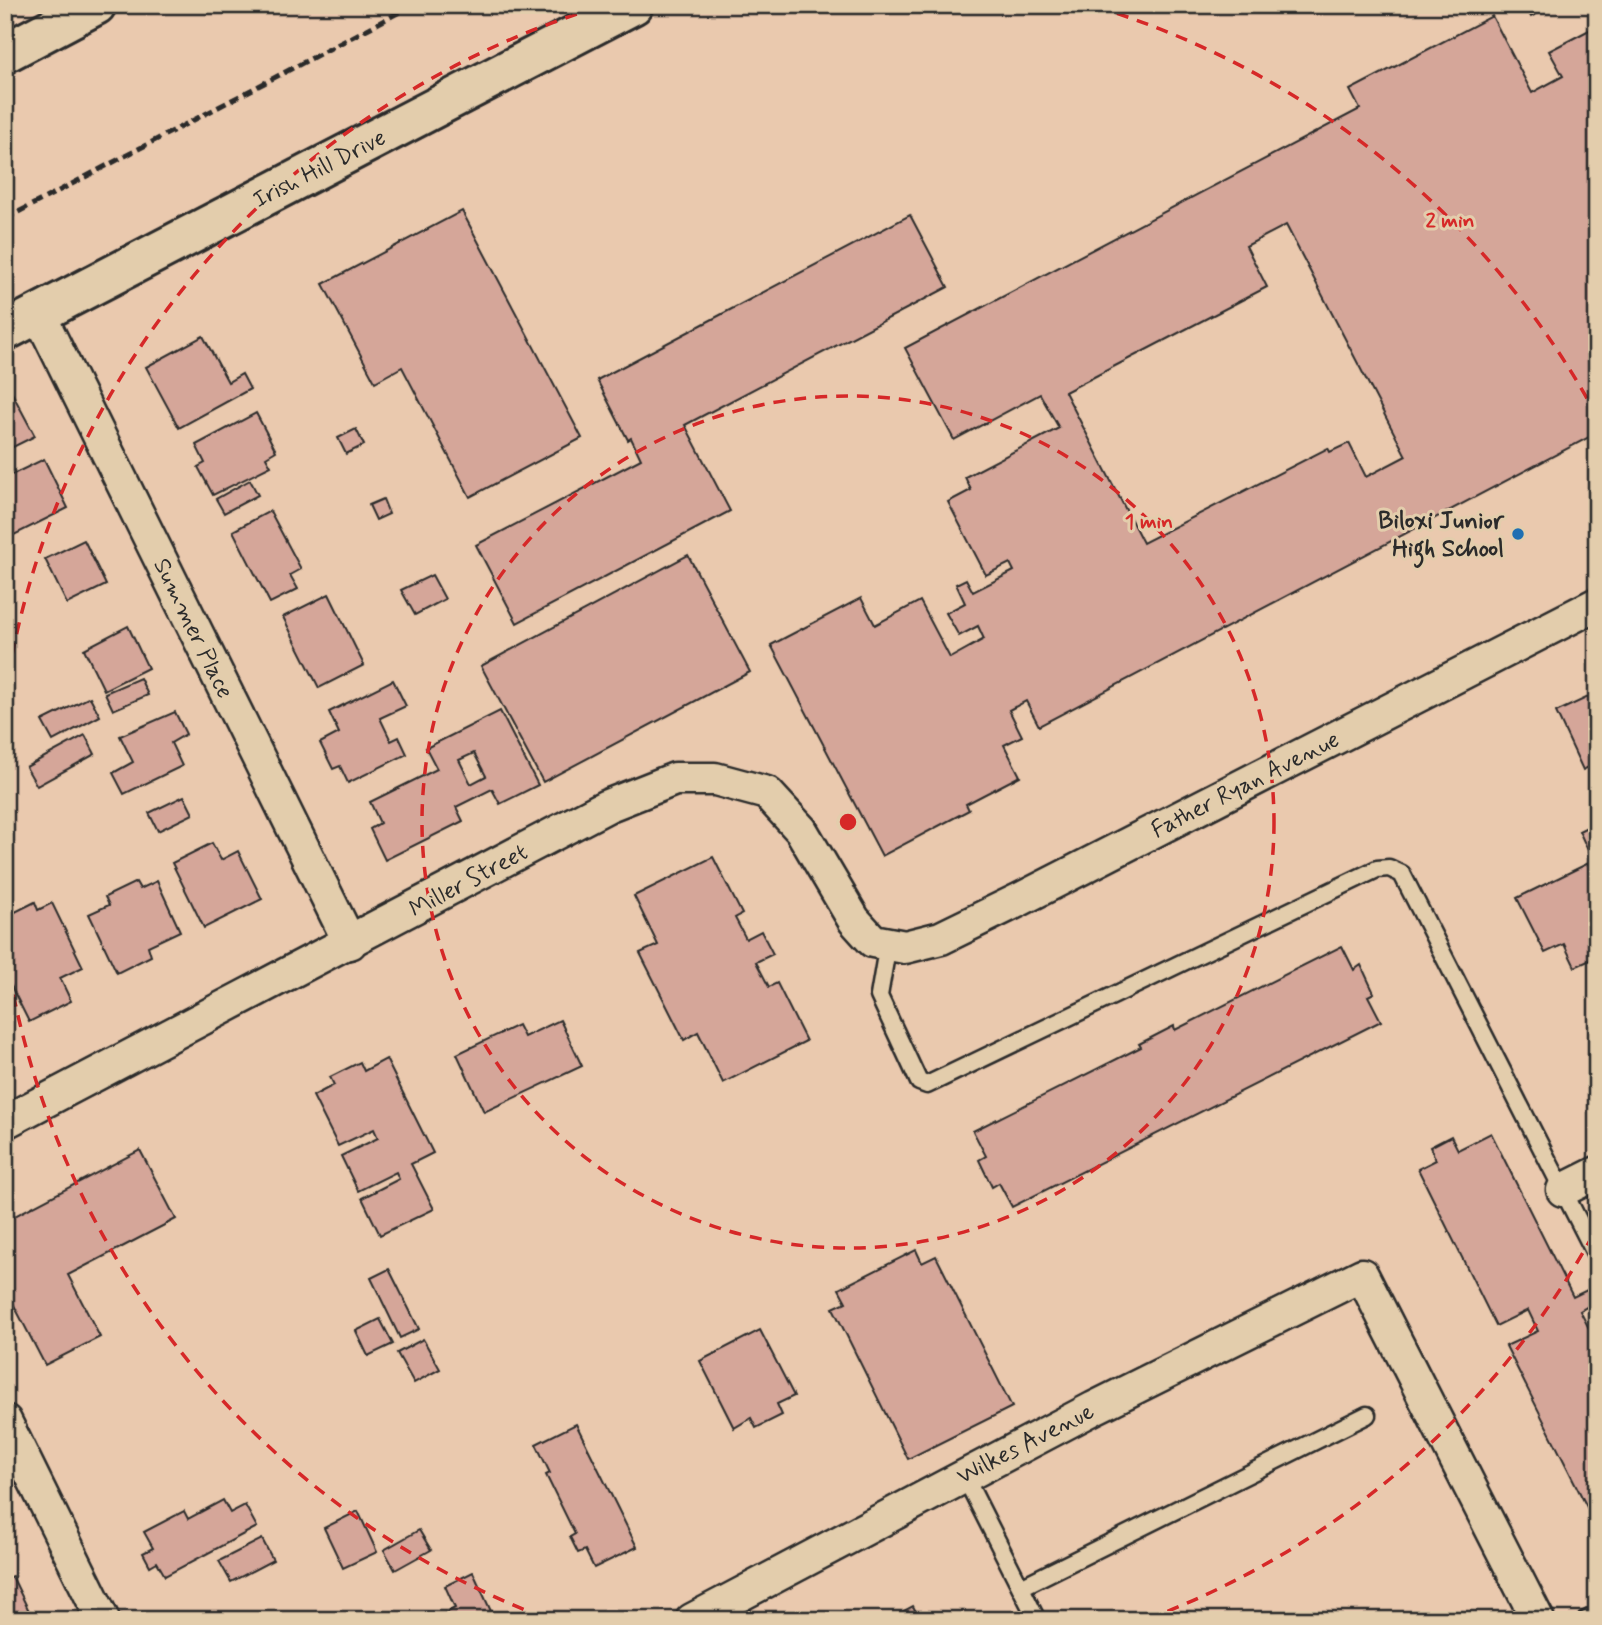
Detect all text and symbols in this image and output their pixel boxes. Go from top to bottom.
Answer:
street label: Irish Hill Drive [248,123,391,216]
text: 2 min [1425,207,1475,235]
place label: Biloxi Junior High School [1378,506,1505,568]
text: 1 min [1125,508,1173,536]
marker: Biloxi Junior High School [1510,526,1526,542]
street label: Summer Place [145,553,240,704]
street label: Father Ryan Avenue [1146,724,1345,846]
centre of rings [836,810,860,834]
street label: Miller Street [404,837,533,925]
street label: Wilkes Avenue [952,1396,1100,1492]

